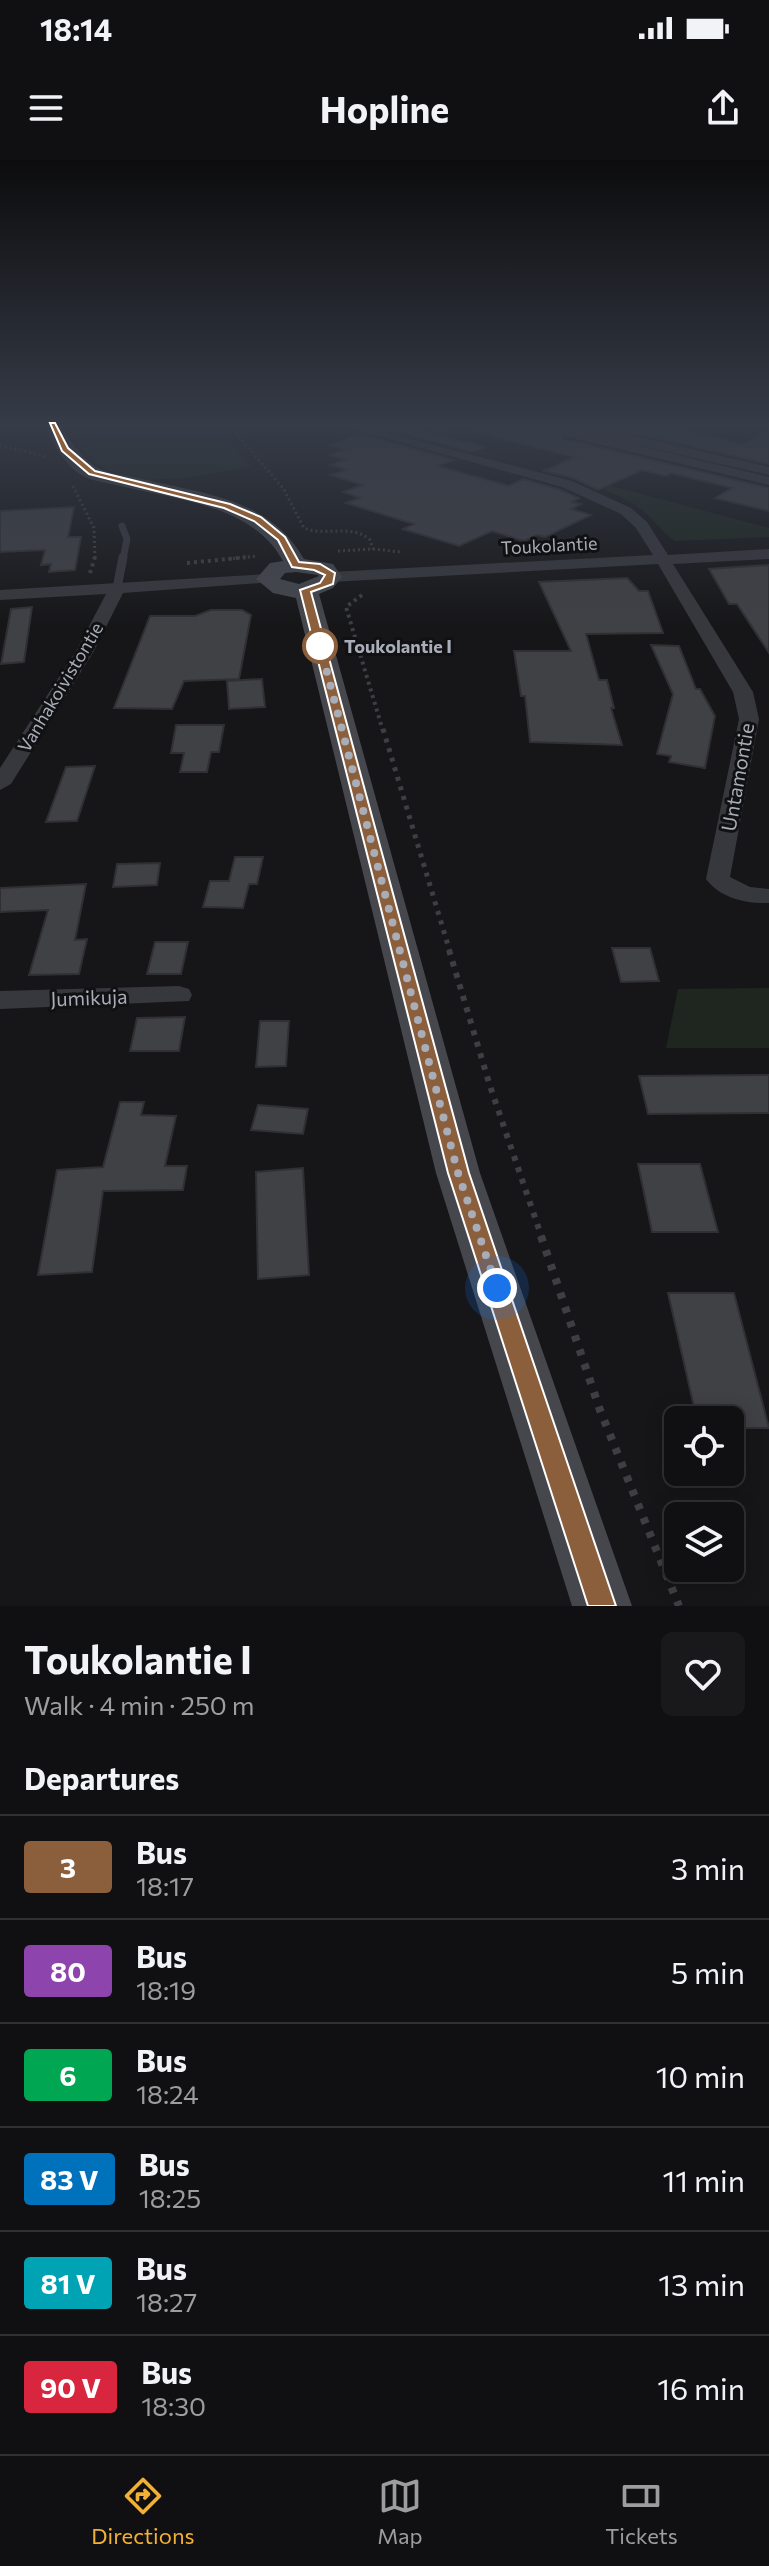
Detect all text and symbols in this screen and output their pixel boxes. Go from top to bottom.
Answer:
text: 18:14 [40,10,112,47]
icon: menu [24,86,68,130]
text: Hopline [320,86,449,130]
icon: share [701,86,745,130]
street label: Toukolantie [500,531,598,559]
street label: Vanhakoivistontie [13,618,107,756]
marker: Toukolantie I [303,629,337,663]
place label: Toukolantie I [344,635,452,657]
street label: Untamontie [716,721,758,833]
street label: Jumikuja [50,984,128,1010]
your location [477,1268,517,1308]
map controls [664,1406,744,1582]
button: locate [664,1406,744,1486]
button: layers [664,1502,744,1582]
button: heart [661,1632,745,1716]
text: Toukolantie I [24,1635,252,1682]
text: Walk · 4 min · 250 m [24,1689,254,1720]
text: Departures [24,1759,179,1796]
text: Bus [136,1833,187,1870]
text: 3 min [671,1849,745,1886]
text: 3 [60,1850,76,1884]
text: 18:17 [136,1870,194,1901]
text: Bus [136,1937,187,1974]
text: 5 min [671,1953,745,1990]
text: 80 [50,1954,86,1988]
text: 18:19 [136,1974,196,2005]
text: Bus [136,2041,187,2078]
text: 10 min [656,2057,745,2094]
text: 6 [59,2058,77,2092]
text: 18:24 [136,2078,199,2109]
text: Bus [139,2145,190,2182]
text: 11 min [663,2161,745,2198]
text: 83 V [40,2162,99,2196]
text: 18:25 [139,2182,201,2213]
text: Bus [136,2249,187,2286]
text: 13 min [658,2265,745,2302]
text: 81 V [40,2266,96,2300]
text: 18:27 [136,2286,197,2317]
text: Bus [141,2353,192,2390]
text: 16 min [657,2369,745,2406]
text: 90 V [40,2370,101,2404]
text: 18:30 [141,2390,206,2421]
tab: Directions [91,2474,195,2549]
tab: Map [377,2474,423,2549]
tab: Tickets [605,2474,678,2549]

